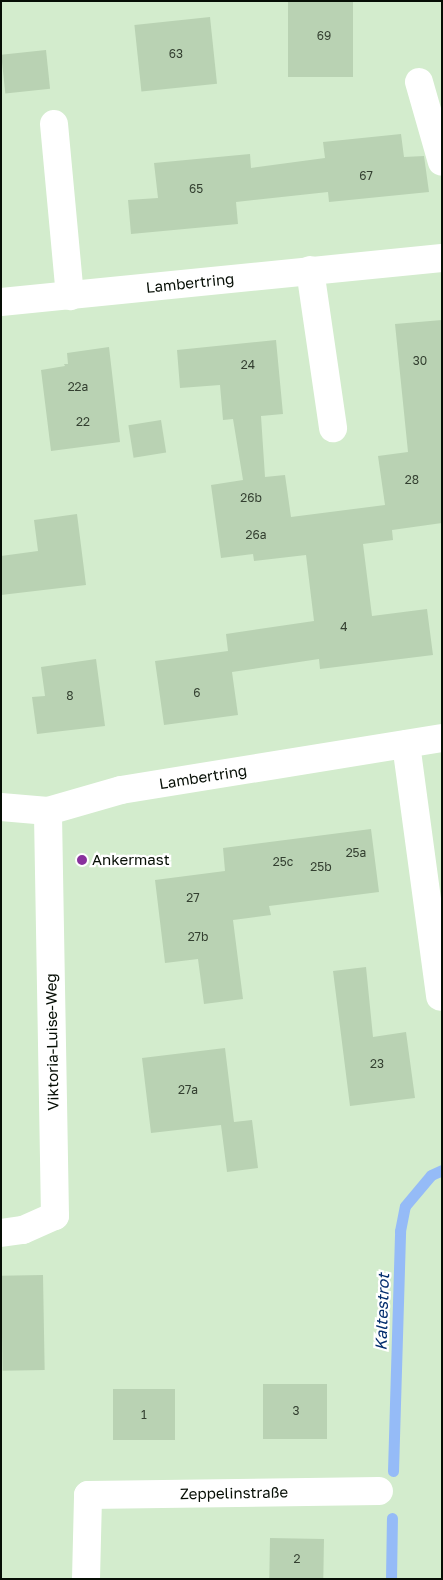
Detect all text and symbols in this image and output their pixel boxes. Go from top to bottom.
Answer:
house number: 69 [317,29,331,43]
house number: 63 [169,47,183,61]
house number: 67 [359,169,373,183]
house number: 65 [189,182,203,196]
street label: Lambertring [145,269,235,297]
house number: 30 [413,354,427,368]
house number: 24 [241,358,255,372]
house number: 22a [68,380,88,394]
house number: 22 [76,415,90,429]
house number: 28 [405,473,419,487]
house number: 26b [240,491,262,505]
house number: 26a [246,528,266,542]
house number: 4 [340,620,348,634]
house number: 6 [193,686,201,700]
house number: 8 [66,689,74,703]
street label: Lambertring [158,761,248,793]
house number: 25a [346,846,366,860]
place label: Ankermast [92,851,170,869]
marker: Ankermast [76,854,88,866]
house number: 25c [273,855,293,869]
house number: 25b [310,860,332,874]
house number: 27 [186,891,200,905]
house number: 27b [188,930,208,944]
street label: Viktoria-Luise-Weg [42,973,62,1111]
house number: 23 [370,1057,384,1071]
house number: 27a [178,1083,198,1097]
water label: Kaltestrot [371,1273,393,1351]
house number: 3 [292,1404,300,1418]
house number: 1 [141,1408,147,1422]
street label: Zeppelinstraße [180,1483,288,1503]
house number: 2 [294,1552,300,1566]

